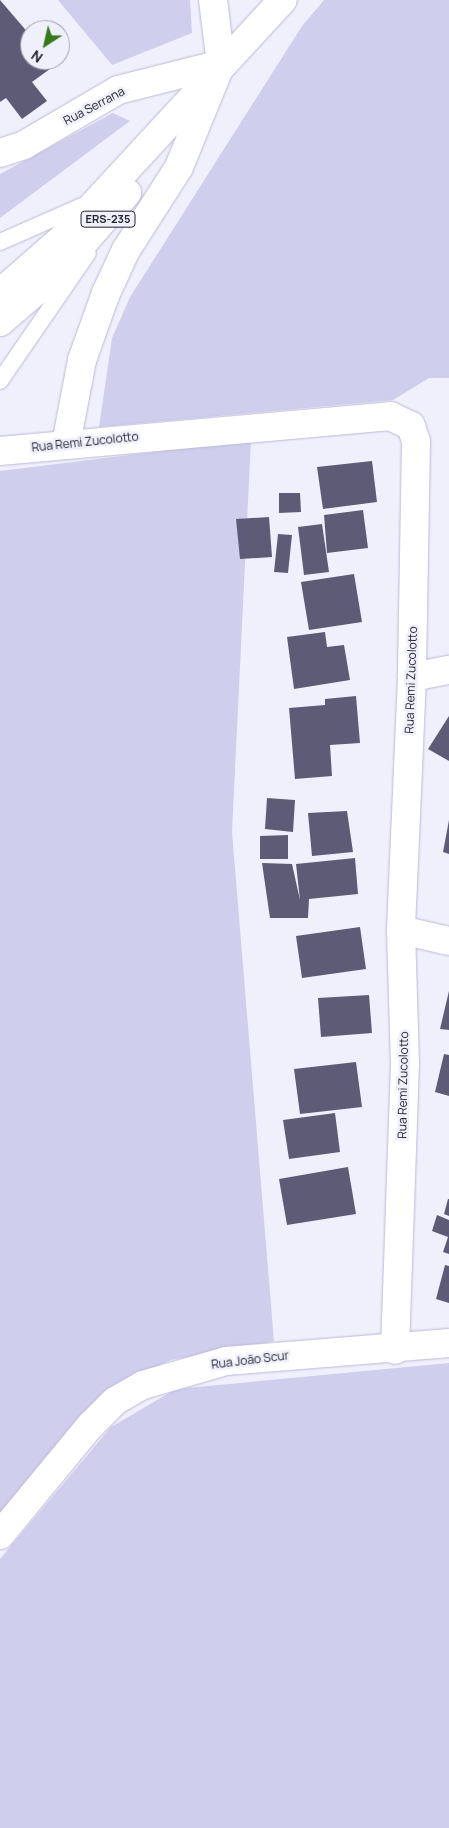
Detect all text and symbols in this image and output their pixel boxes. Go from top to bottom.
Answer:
north arrow [20,20,70,70]
text: N [27,46,46,68]
street label: Rua Serrana [61,84,127,128]
road number: ERS-235 [80,210,136,228]
street label: Rua Remi Zucolotto [31,429,139,455]
street label: Rua Remi Zucolotto [402,626,420,734]
street label: Rua Remi Zucolotto [395,1031,411,1139]
street label: Rua João Scur [210,1348,290,1372]

